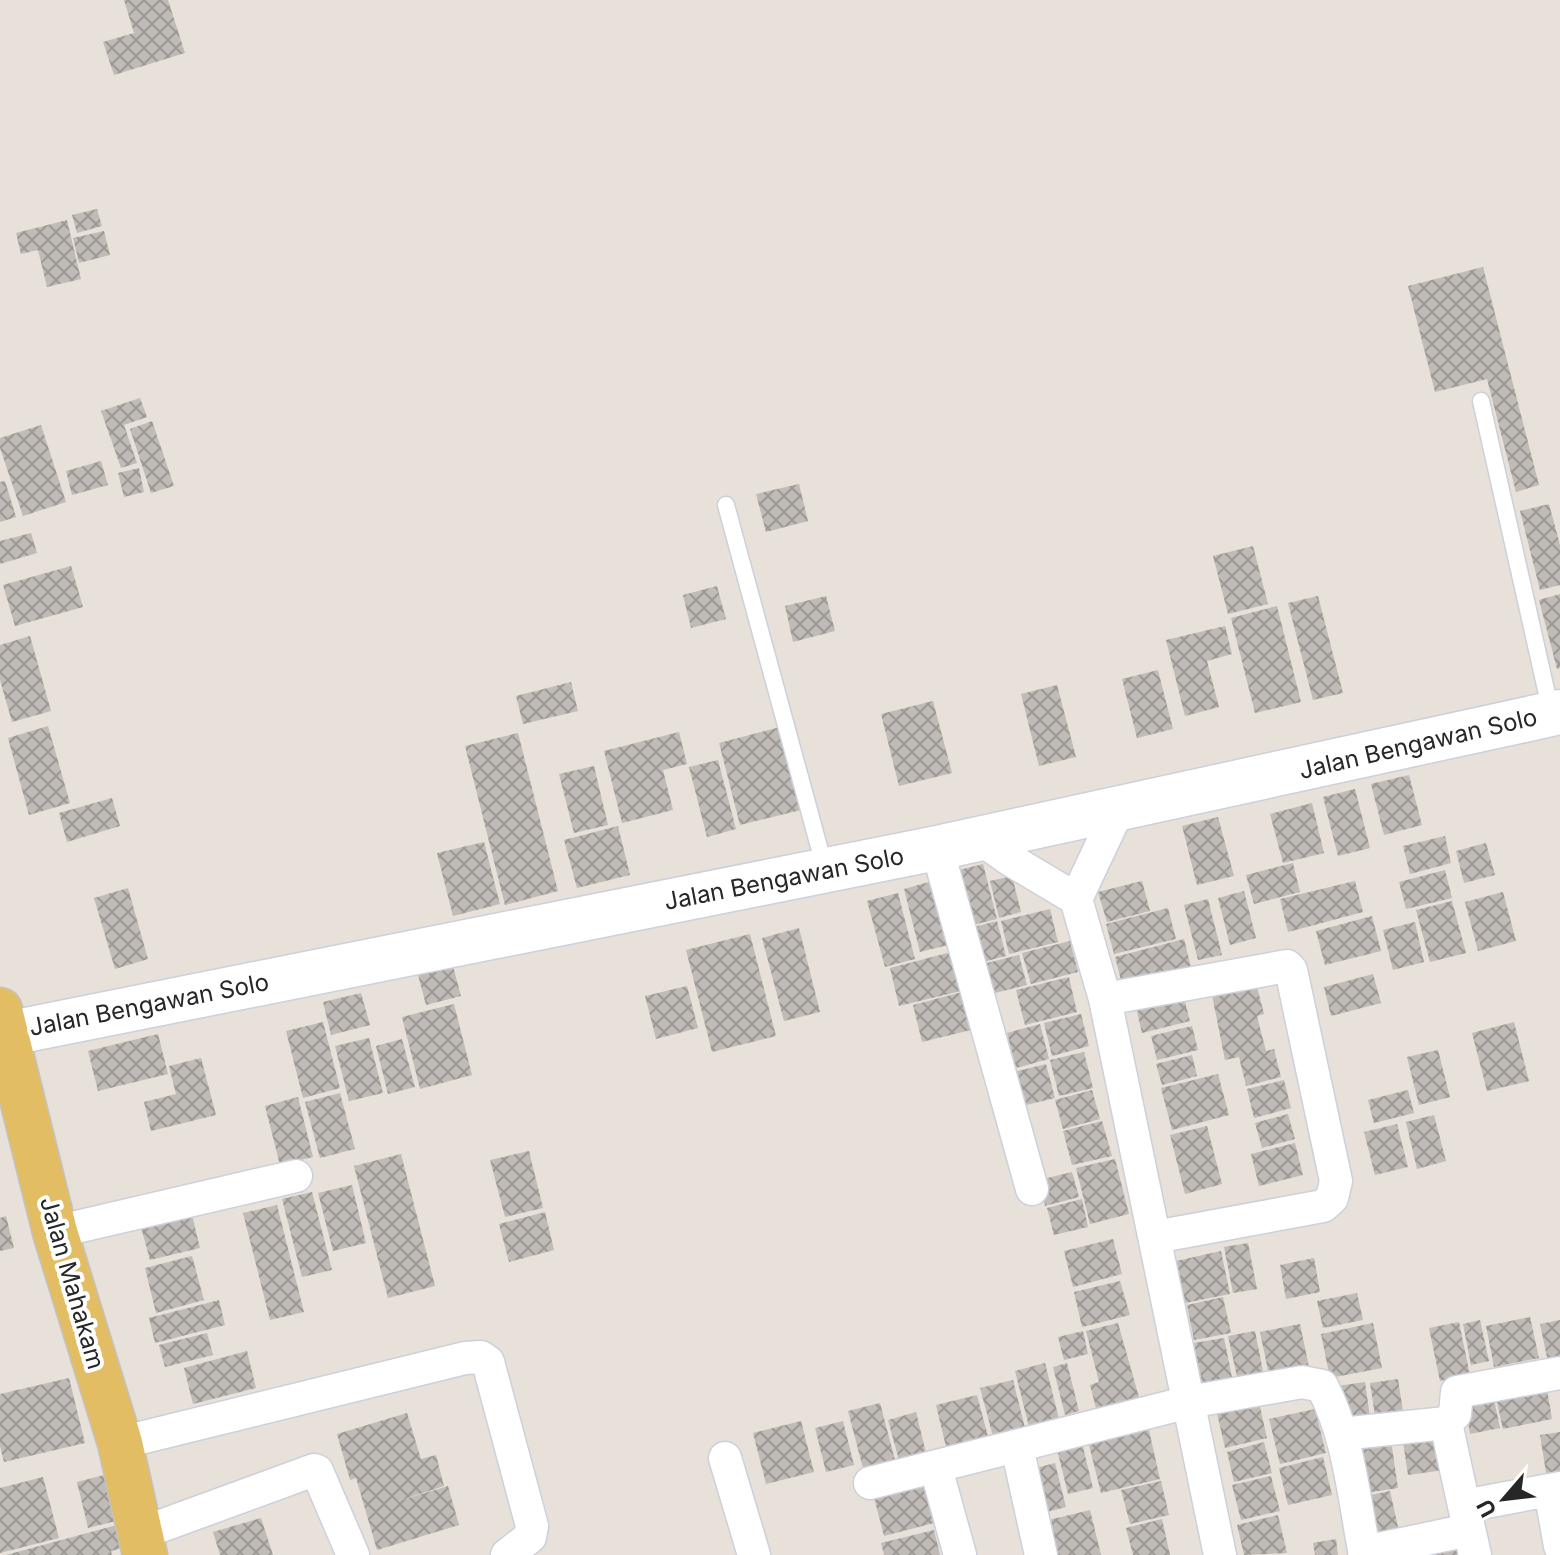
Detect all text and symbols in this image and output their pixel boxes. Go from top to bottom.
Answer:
street label: Jalan Bengawan Solo [1296,702,1540,785]
street label: Jalan Bengawan Solo [662,841,906,916]
street label: Jalan Bengawan Solo [27,967,271,1042]
street label: Jalan Mahakam [34,1193,111,1372]
north arrow [1464,1459,1544,1539]
text: U [1471,1495,1502,1522]

